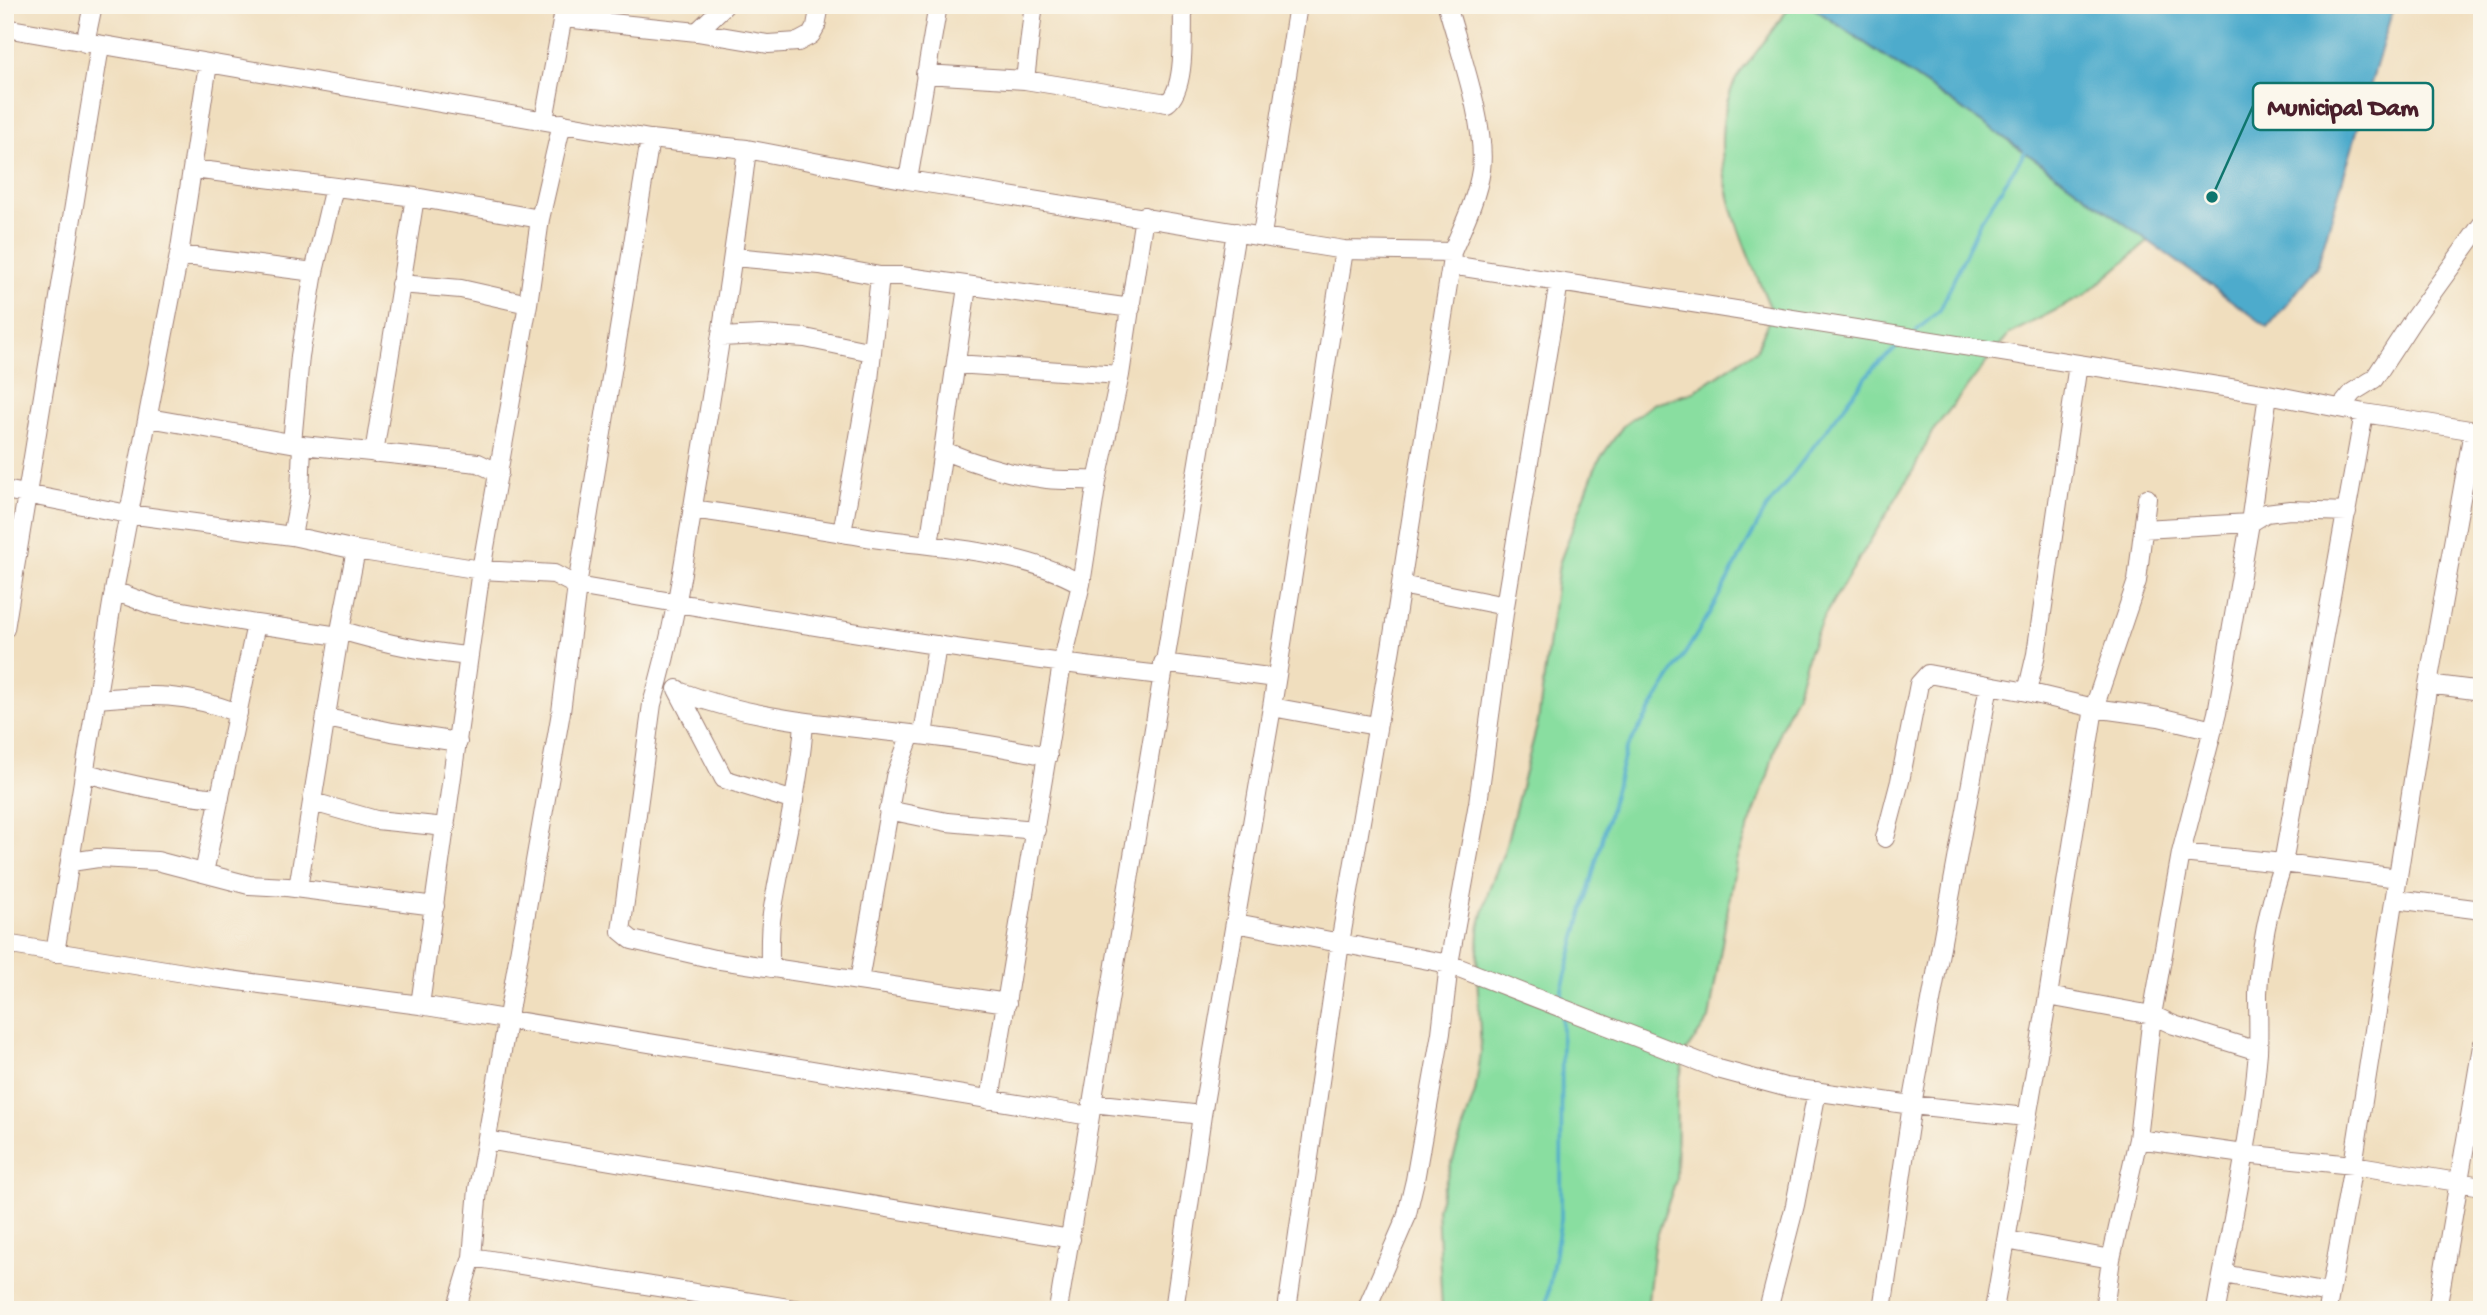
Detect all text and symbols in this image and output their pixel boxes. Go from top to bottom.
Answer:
callout: Municipal Dam [2253,83,2433,130]
text: Municipal Dam [2267,95,2419,126]

